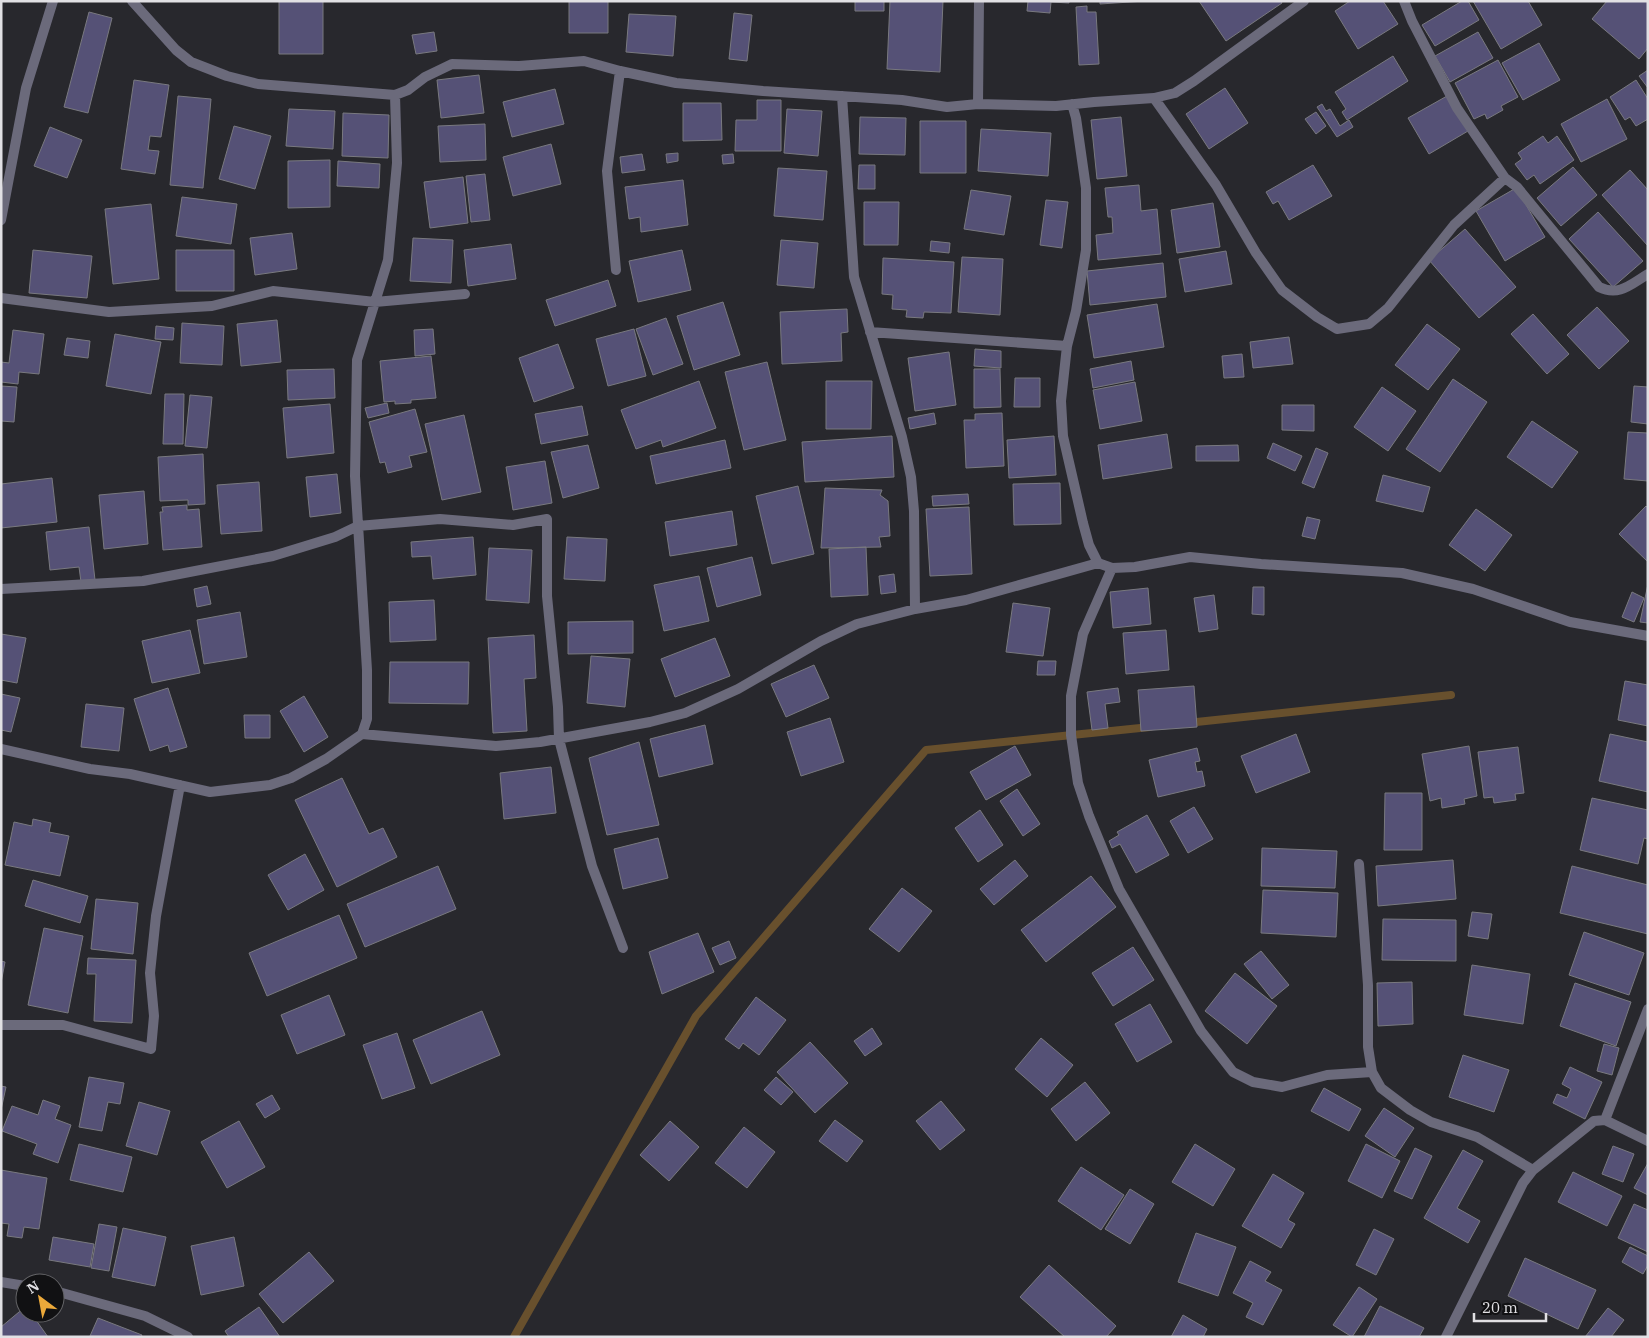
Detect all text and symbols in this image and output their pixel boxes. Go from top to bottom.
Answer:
north arrow [15,1273,65,1323]
text: N [24,1276,43,1298]
scale bar [1474,1290,1546,1322]
text: 20 m [1482,1298,1518,1317]

